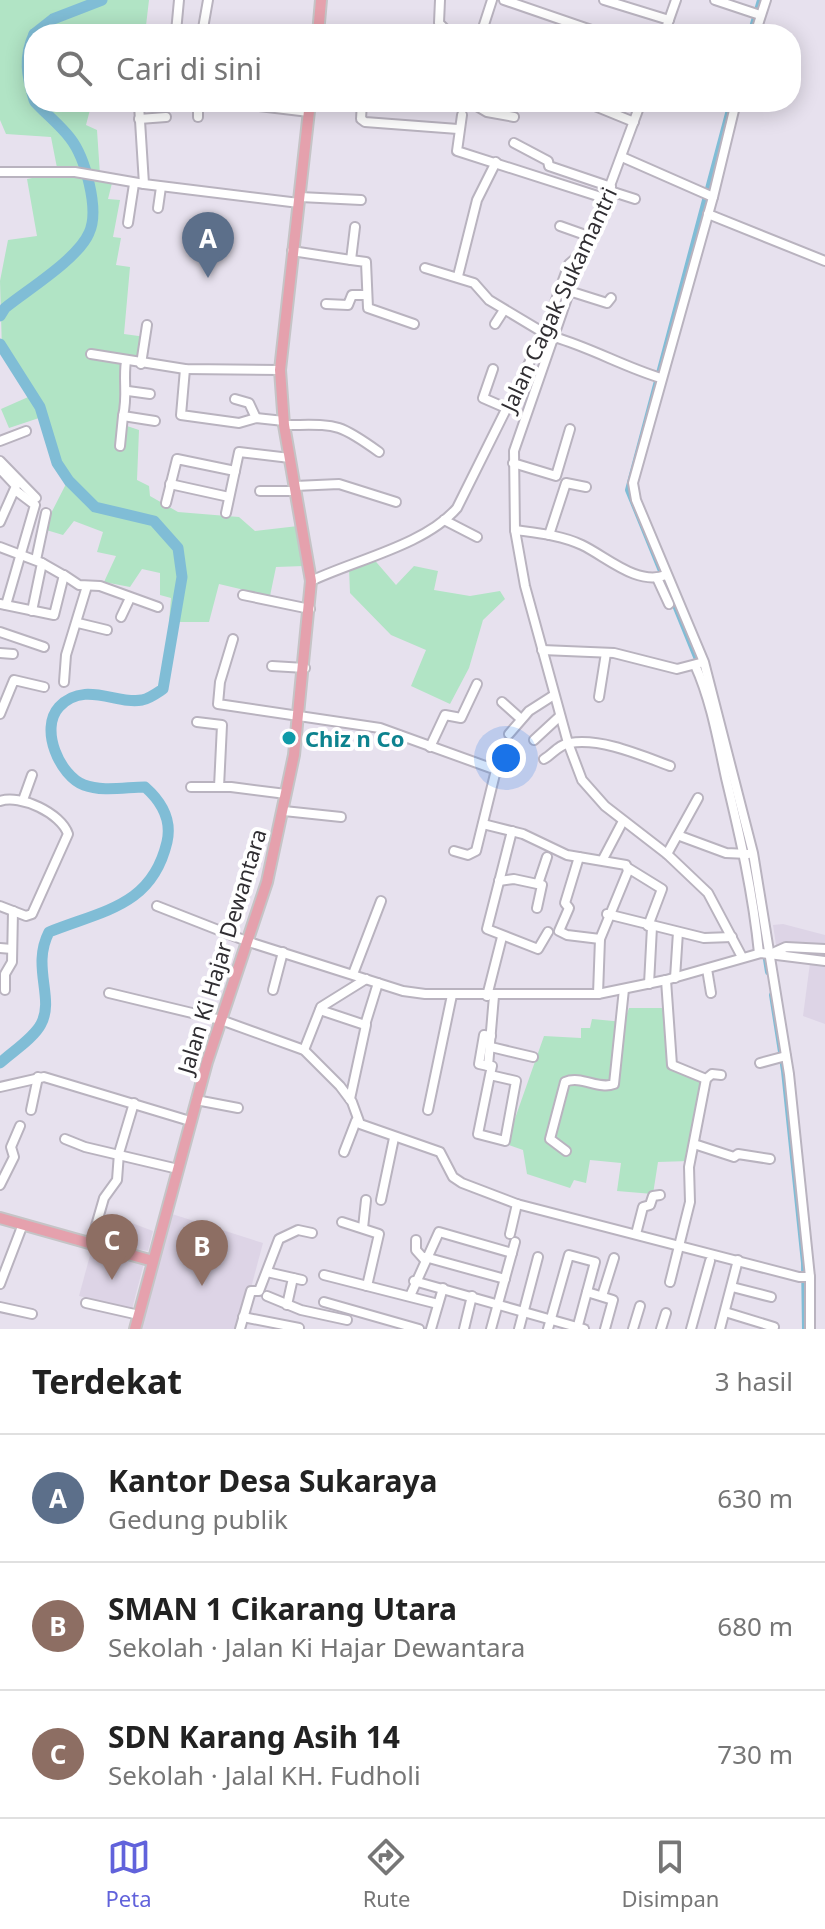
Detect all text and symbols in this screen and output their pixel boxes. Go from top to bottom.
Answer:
search box [24,24,801,112]
icon: search [52,46,96,90]
text: Cari di sini [116,48,262,89]
street label: Jalan Cagak Sukamantri [492,182,623,418]
pin: A [182,212,234,278]
place label: Chiz n Co [305,723,404,753]
marker: Chiz n Co [280,729,298,747]
your location [486,738,526,778]
street label: Jalan Ki Hajar Dewantara [169,825,273,1079]
pin: C [86,1214,138,1280]
pin: B [176,1220,228,1286]
text: Terdekat [32,1358,182,1404]
text: 3 hasil [715,1363,793,1399]
text: Kantor Desa Sukaraya [108,1460,438,1501]
text: A [49,1480,67,1516]
text: 630 m [717,1480,793,1516]
text: Gedung publik [108,1501,288,1537]
text: SMAN 1 Cikarang Utara [108,1588,457,1629]
text: B [49,1608,67,1644]
text: 680 m [717,1608,793,1644]
text: Sekolah · Jalan Ki Hajar Dewantara [108,1629,525,1665]
text: SDN Karang Asih 14 [108,1716,400,1757]
text: C [50,1736,66,1772]
text: 730 m [717,1736,793,1772]
text: Sekolah · Jalal KH. Fudholi [108,1757,421,1793]
tab: Peta [106,1835,152,1913]
tab: Rute [363,1835,410,1913]
tab: Disimpan [621,1835,719,1913]

